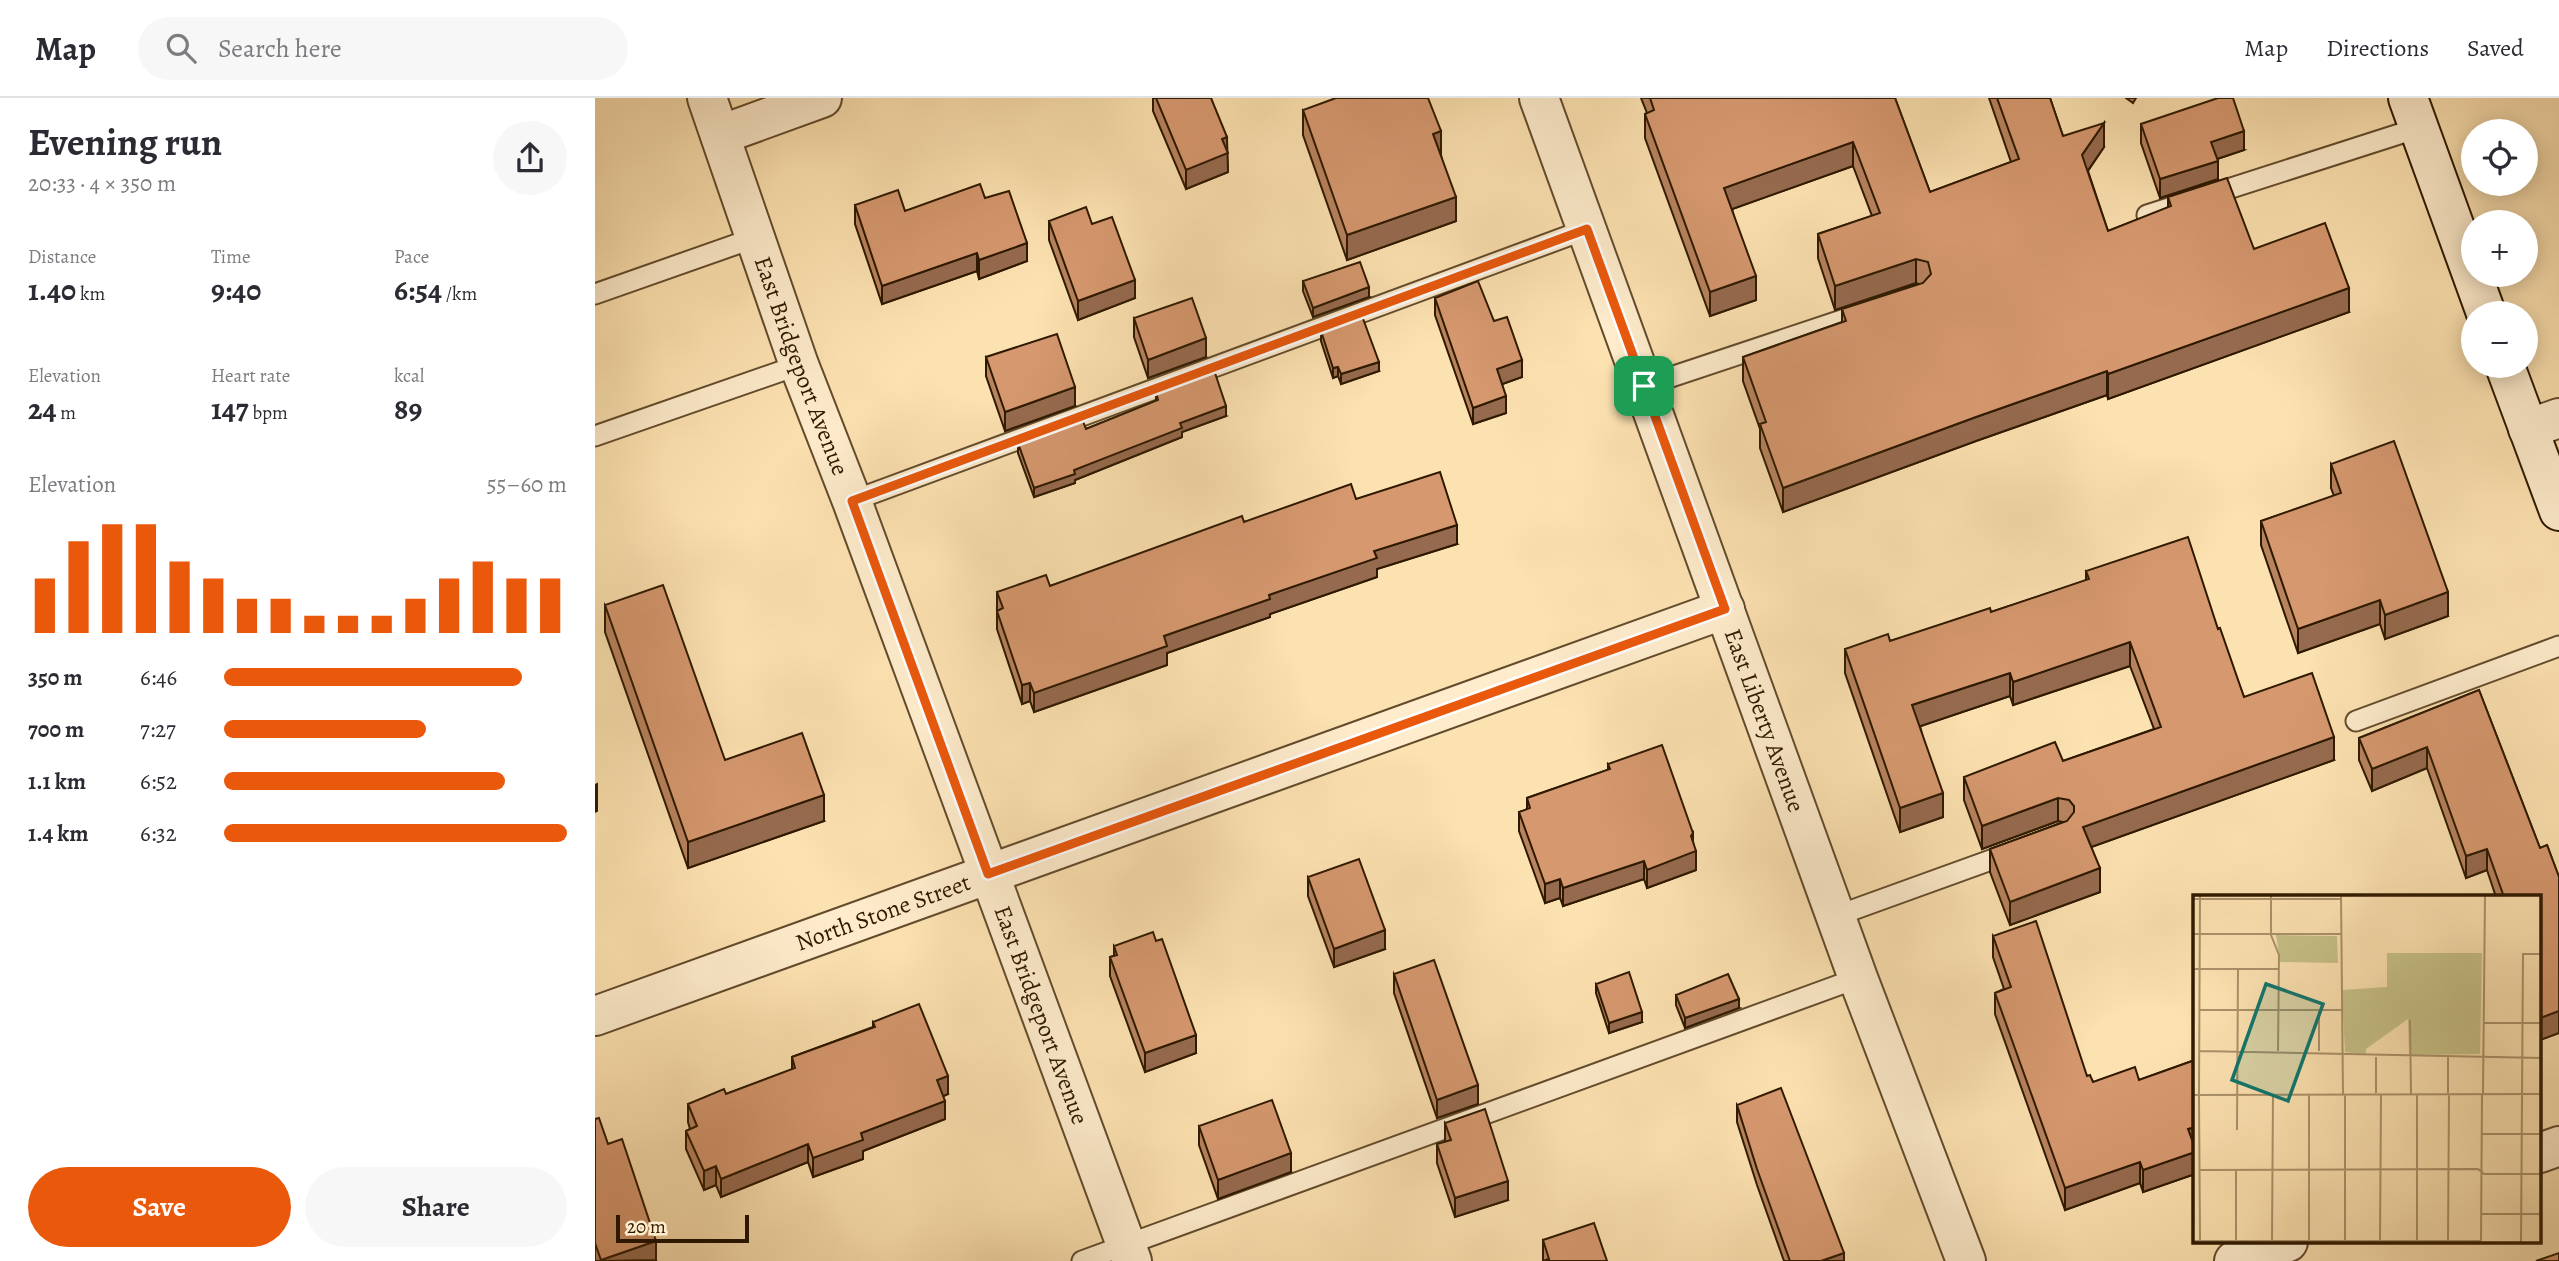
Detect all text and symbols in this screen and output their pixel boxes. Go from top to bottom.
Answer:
search box [138,17,628,80]
text: Map [35,26,96,71]
icon: search [162,29,200,67]
text: Search here [218,31,342,66]
text: Map [2244,32,2288,64]
text: Directions [2326,32,2429,64]
text: Saved [2467,32,2524,64]
text: Evening run [28,116,222,168]
map controls [2461,119,2538,378]
button: locate [2461,119,2538,196]
button: share [493,121,567,195]
text: 20:33 · 4 × 350 m [28,168,176,199]
button: + [2461,210,2538,287]
text: Distance [28,244,96,270]
text: Time [211,244,250,270]
text: Pace [394,244,429,270]
street label: East Bridgeport Avenue [747,252,856,480]
text: 1.40 [28,270,76,310]
text: 9:40 [211,270,261,310]
text: 6:54 [394,270,442,310]
text: km [76,281,105,307]
text: /km [442,281,477,307]
button: − [2461,301,2538,378]
pin [1614,356,1674,416]
text: Elevation [28,363,101,389]
text: Heart rate [211,363,290,389]
text: kcal [394,363,424,389]
icon: arrive [1625,367,1663,405]
text: 24 [28,389,57,429]
text: 147 [211,389,249,429]
text: 89 [394,389,422,429]
text: m [57,400,76,426]
text: bpm [249,400,288,426]
text: Elevation [28,469,116,500]
text: 55–60 m [487,469,567,500]
street label: East Liberty Avenue [1717,624,1813,817]
text: 350 m [28,662,83,693]
text: 6:46 [140,662,177,693]
text: 700 m [28,714,84,745]
text: 7:27 [140,714,176,745]
text: 1.1 km [28,766,86,797]
text: 6:52 [140,766,177,797]
text: 1.4 km [28,818,89,849]
text: 6:32 [140,818,177,849]
street label: North Stone Street [791,866,975,959]
inset map [2193,895,2541,1244]
street label: East Bridgeport Avenue [986,901,1096,1129]
button: Save [28,1167,291,1247]
button: Share [305,1167,567,1247]
scale bar [616,1212,749,1244]
text: 20 m [627,1214,666,1240]

